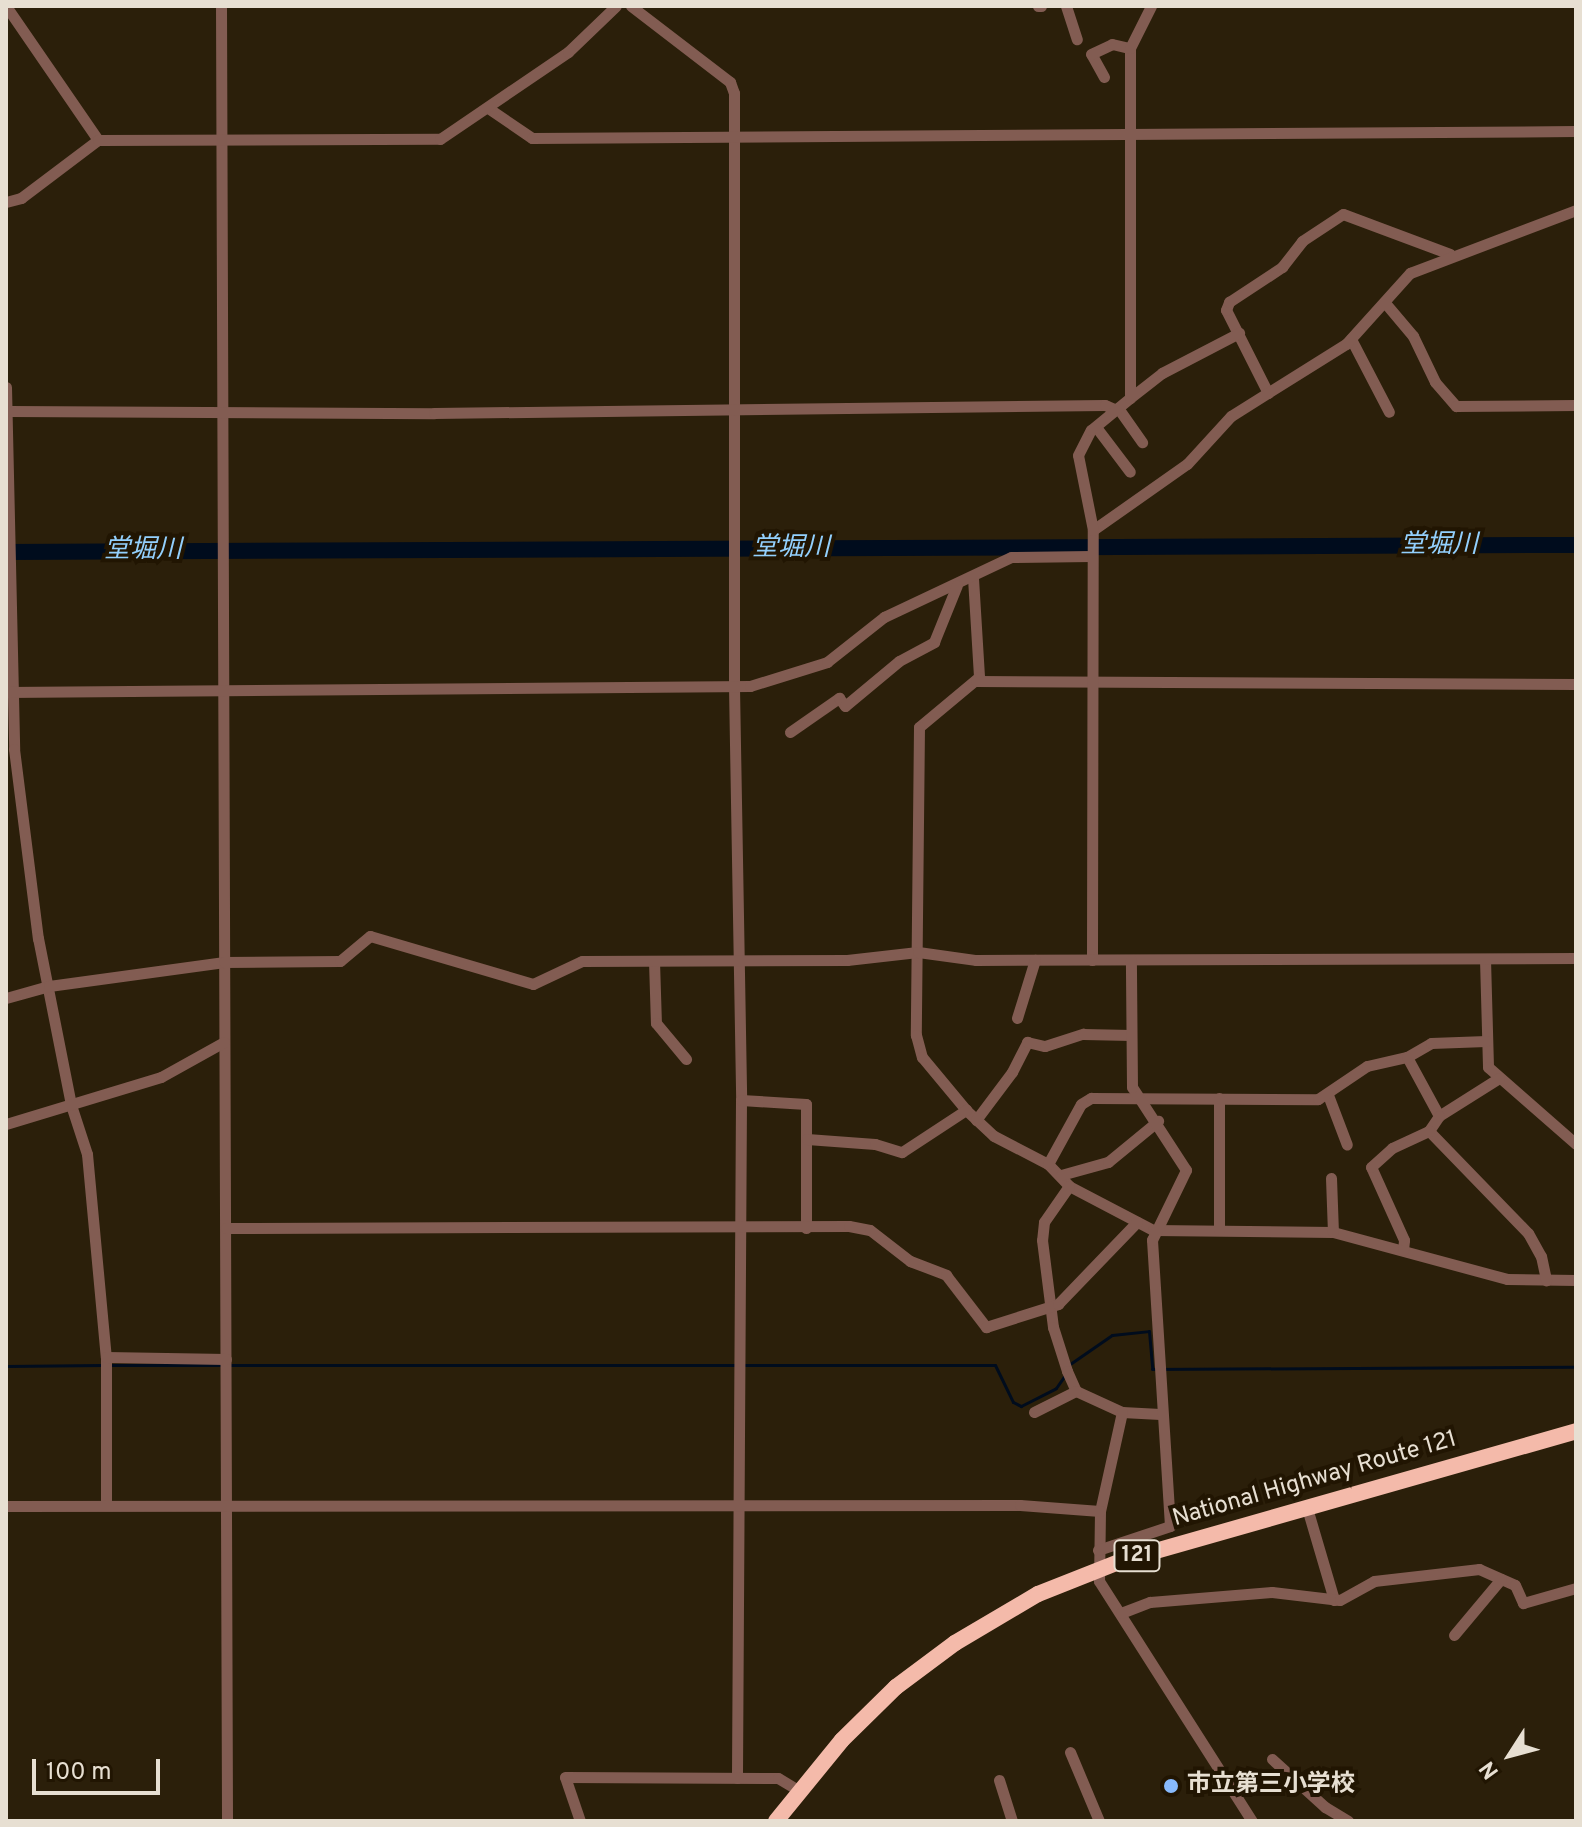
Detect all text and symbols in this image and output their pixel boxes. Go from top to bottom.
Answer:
water label: 堂堀川 [1400,530,1478,562]
water label: 堂堀川 [752,533,830,565]
water label: 堂堀川 [104,535,182,567]
street label: National Highway Route 121 [1170,1426,1460,1534]
road number: 121 [1113,1538,1161,1574]
north arrow [1470,1715,1550,1795]
scale bar [36,1743,164,1793]
text: N [1475,1755,1506,1784]
text: 100 m [46,1758,112,1788]
place label: 市立第三小学校 [1187,1772,1355,1800]
marker: 市立第三小学校 [1162,1777,1180,1795]

